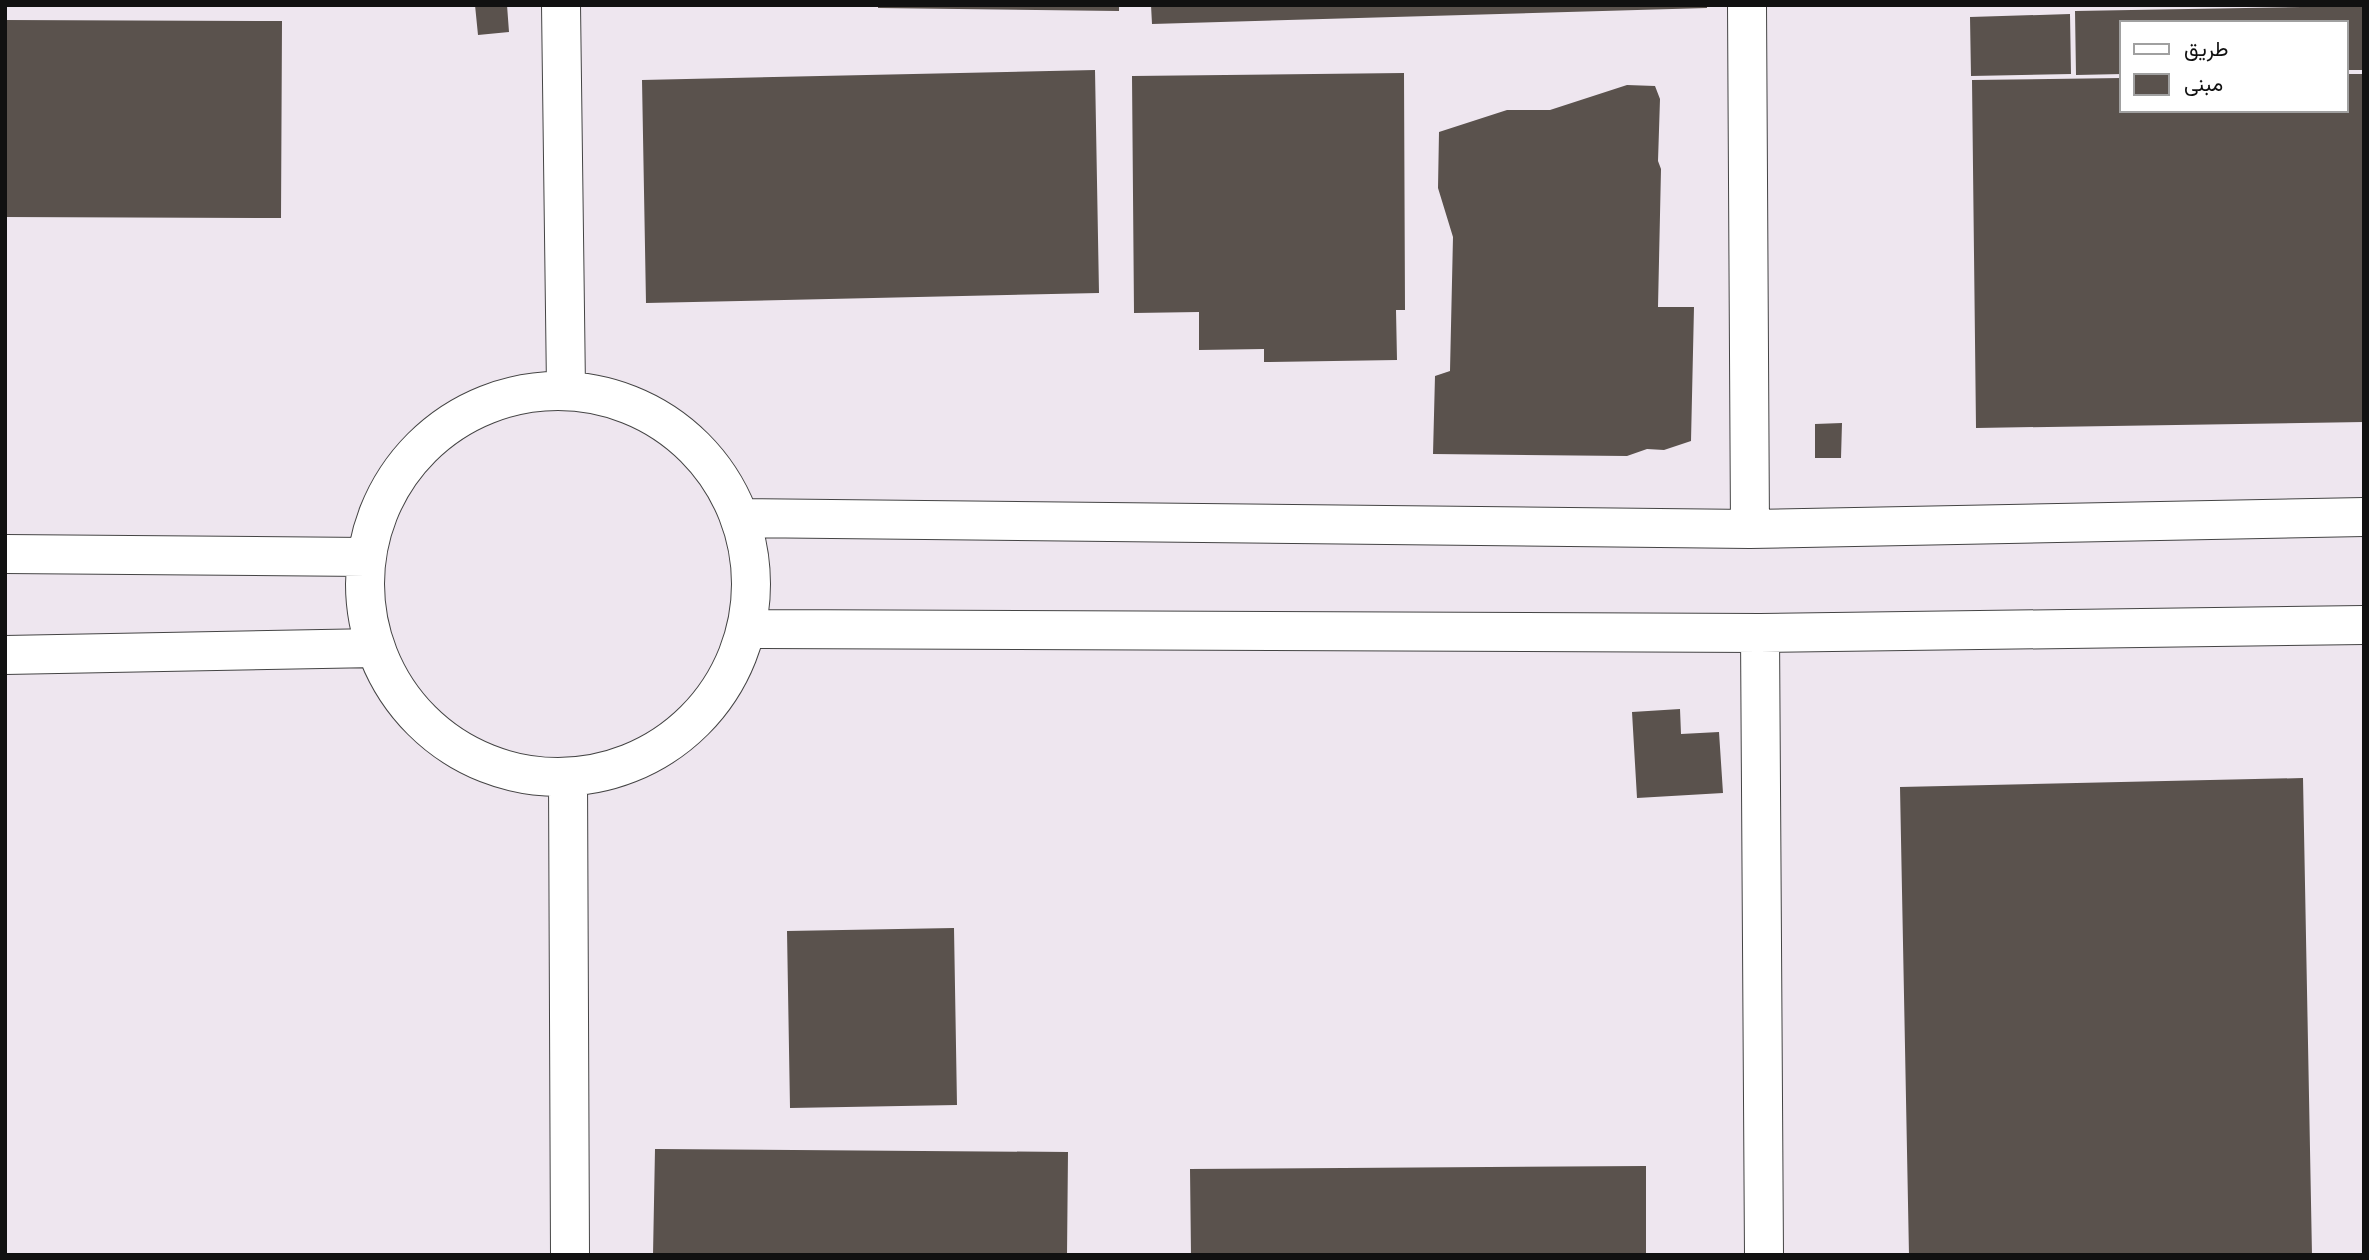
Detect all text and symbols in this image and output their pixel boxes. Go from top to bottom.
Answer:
legend [2120,21,2348,112]
text: طريق [2184,31,2229,62]
text: مبنى [2184,66,2223,97]

